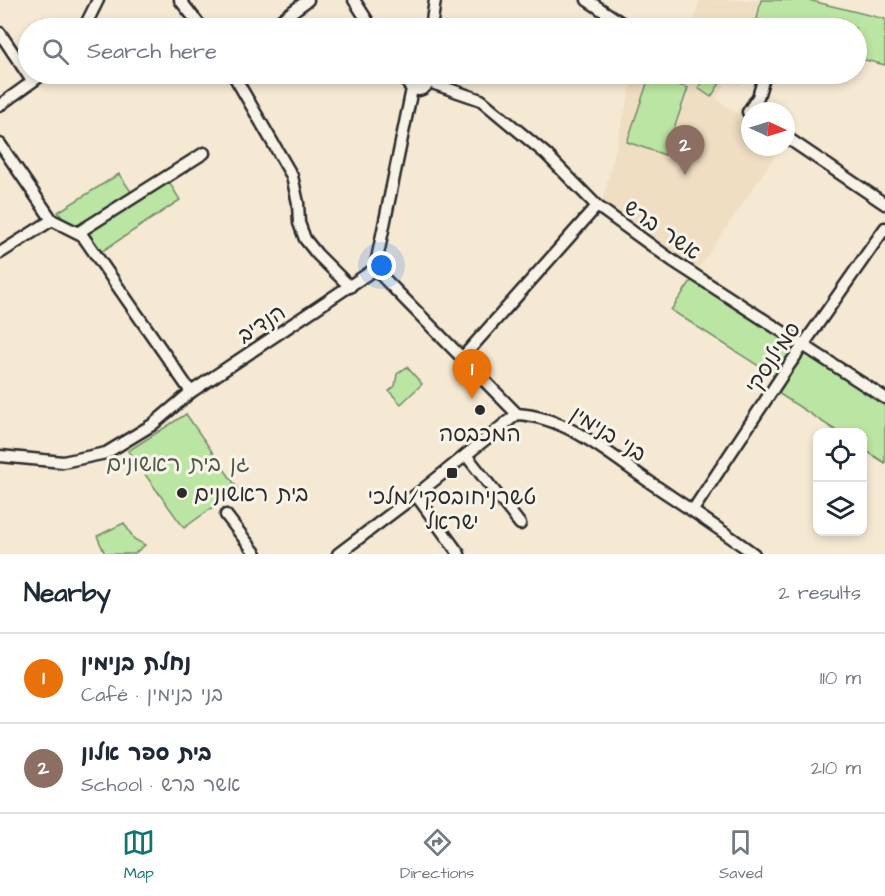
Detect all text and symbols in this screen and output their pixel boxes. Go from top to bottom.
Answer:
search box [18,18,867,84]
icon: search [39,35,72,68]
text: Search here [87,36,217,67]
north arrow [741,102,795,156]
pin: 2 [666,126,704,175]
street label: אשר ברש [617,192,707,268]
your location [367,251,396,280]
street label: הנדיב [232,297,292,351]
street label: סמילנסקי [738,316,809,400]
pin: 1 [452,350,492,399]
street label: בני בנימין [564,399,652,470]
marker: המכבסה [473,403,487,417]
place label: המכבסה [439,419,521,450]
map controls [813,428,867,536]
button: locate [813,428,867,482]
park label: גן בית ראשונים [106,449,250,480]
marker: טשרניחובסקי/מלכי ישראל [445,466,459,480]
place label: בית ראשונים [194,479,309,510]
place label: טשרניחובסקי/מלכי ישראל [368,482,536,538]
button: layers [813,482,867,536]
marker: בית ראשונים [175,486,189,500]
text: Nearby [24,575,111,611]
text: 2 results [778,579,861,607]
text: נחלת בנימין [81,648,191,679]
text: 1 [42,664,45,692]
text: 110 m [820,664,861,692]
text: Café · בני בנימין [81,681,223,709]
text: בית ספר אלון [81,738,212,769]
text: 2 [38,754,49,782]
text: 210 m [811,754,861,782]
text: School · אשר ברש [81,771,240,799]
tab: Map [122,826,155,884]
tab: Directions [400,826,474,884]
tab: Saved [719,826,763,884]

